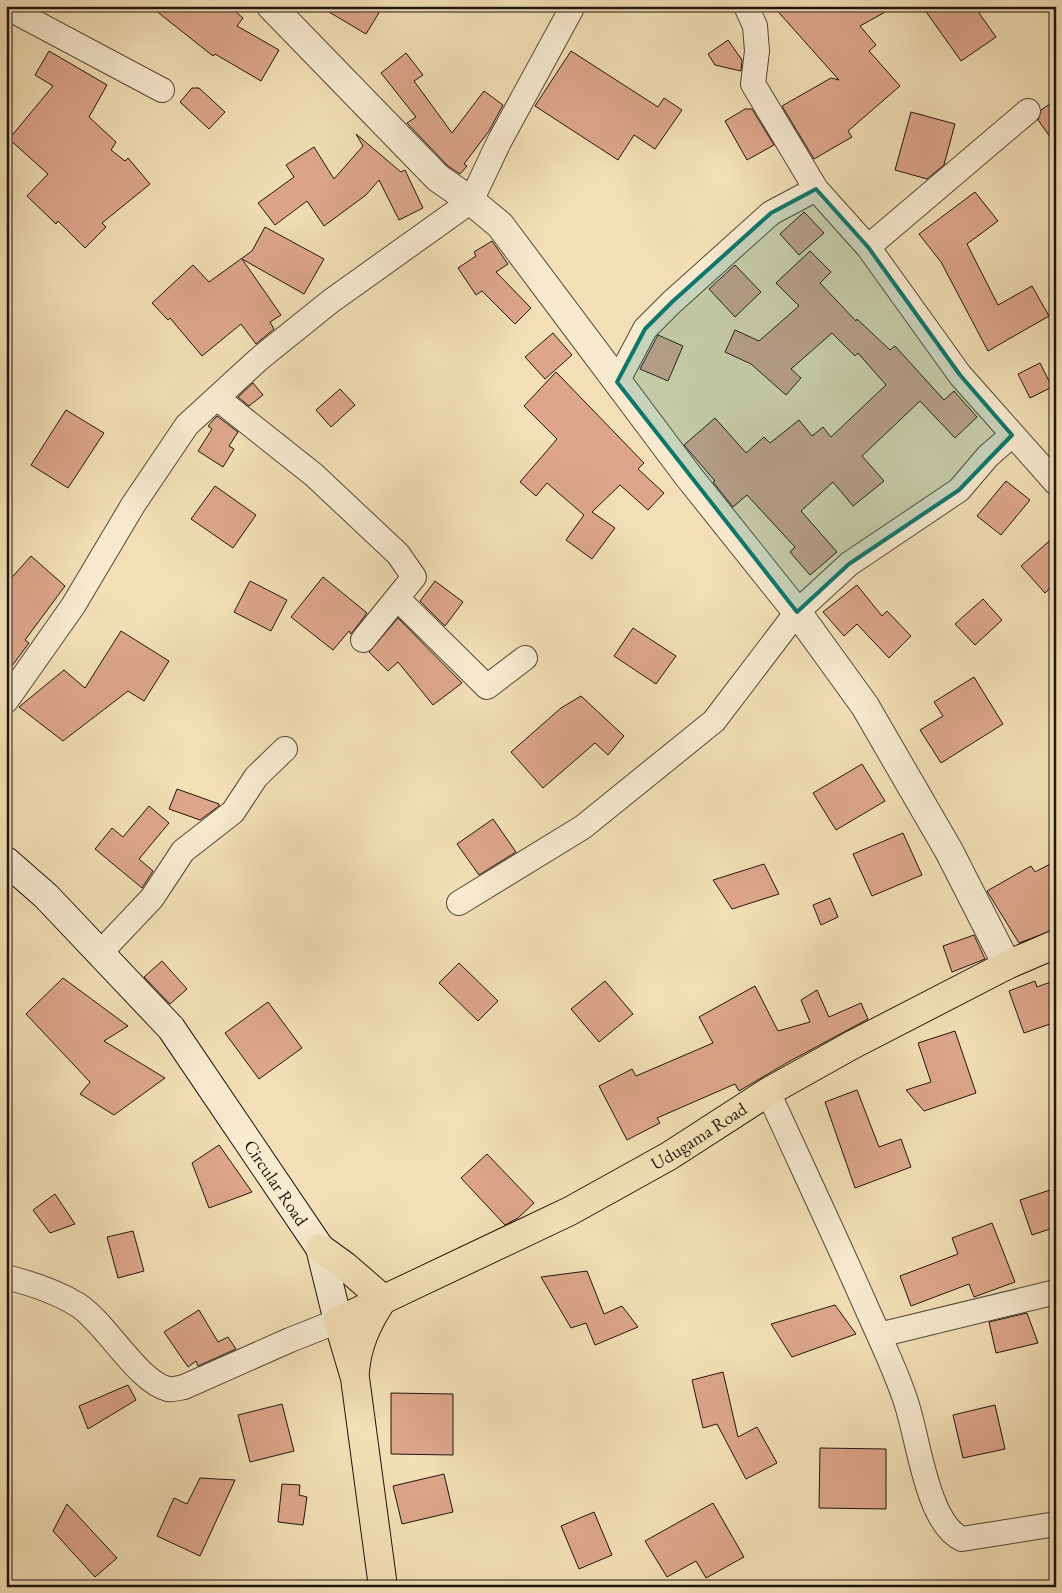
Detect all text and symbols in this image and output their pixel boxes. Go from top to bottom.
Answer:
street label: Udugama Road [646,1096,752,1175]
street label: Circular Road [239,1135,314,1231]

